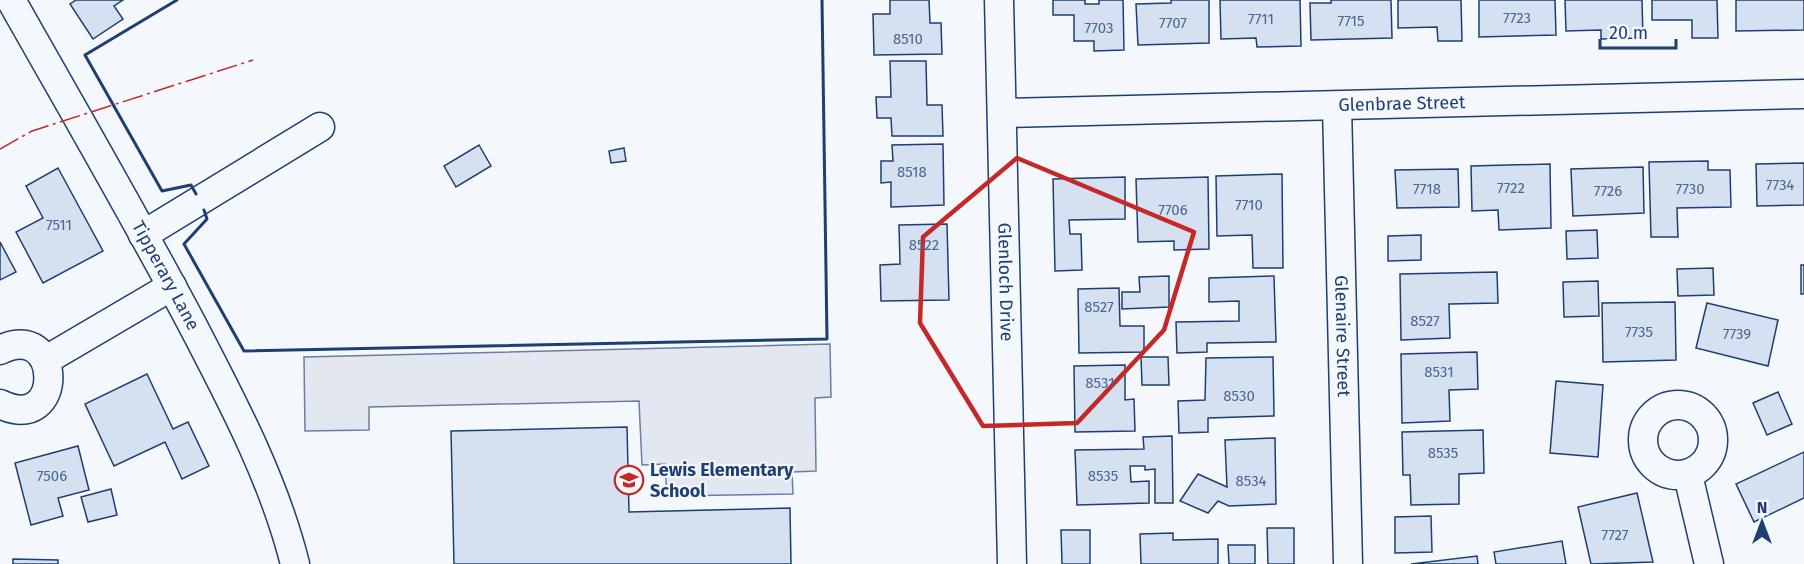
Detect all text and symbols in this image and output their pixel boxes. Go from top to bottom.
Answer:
house number: 7723 [1503,9,1531,27]
house number: 7711 [1248,10,1274,28]
house number: 7715 [1337,12,1365,30]
scale bar [1600,12,1676,50]
house number: 7707 [1159,14,1187,32]
house number: 7703 [1085,19,1113,37]
text: 20 m [1609,22,1648,44]
house number: 8510 [893,30,923,48]
street label: Glenbrae Street [1338,91,1466,116]
house number: 8518 [897,163,927,181]
house number: 7734 [1766,176,1794,194]
house number: 7722 [1497,179,1525,197]
house number: 7718 [1413,180,1441,198]
house number: 7730 [1675,180,1705,198]
house number: 7726 [1594,182,1622,200]
house number: 7710 [1235,196,1263,214]
house number: 7706 [1158,201,1188,219]
house number: 7511 [46,216,72,234]
street label: Tipperary Lane [127,217,204,334]
street label: Glenloch Drive [993,222,1018,342]
house number: 8522 [909,236,939,254]
street label: Glenaire Street [1330,275,1355,398]
house number: 8527 [1084,298,1114,316]
house number: 8527 [1410,312,1440,330]
house number: 7735 [1625,323,1653,341]
house number: 7739 [1723,325,1751,343]
house number: 8531 [1424,363,1454,381]
house number: 8531 [1085,374,1115,392]
house number: 8530 [1223,387,1255,405]
house number: 8535 [1428,444,1458,462]
place label: Lewis Elementary School [650,459,794,502]
school or university icon: Lewis Elementary School [613,464,645,496]
house number: 7506 [37,467,67,485]
house number: 8535 [1088,467,1118,485]
house number: 8534 [1235,472,1267,490]
north arrow [1732,492,1792,552]
text: N [1757,498,1767,517]
house number: 7727 [1601,526,1629,544]

